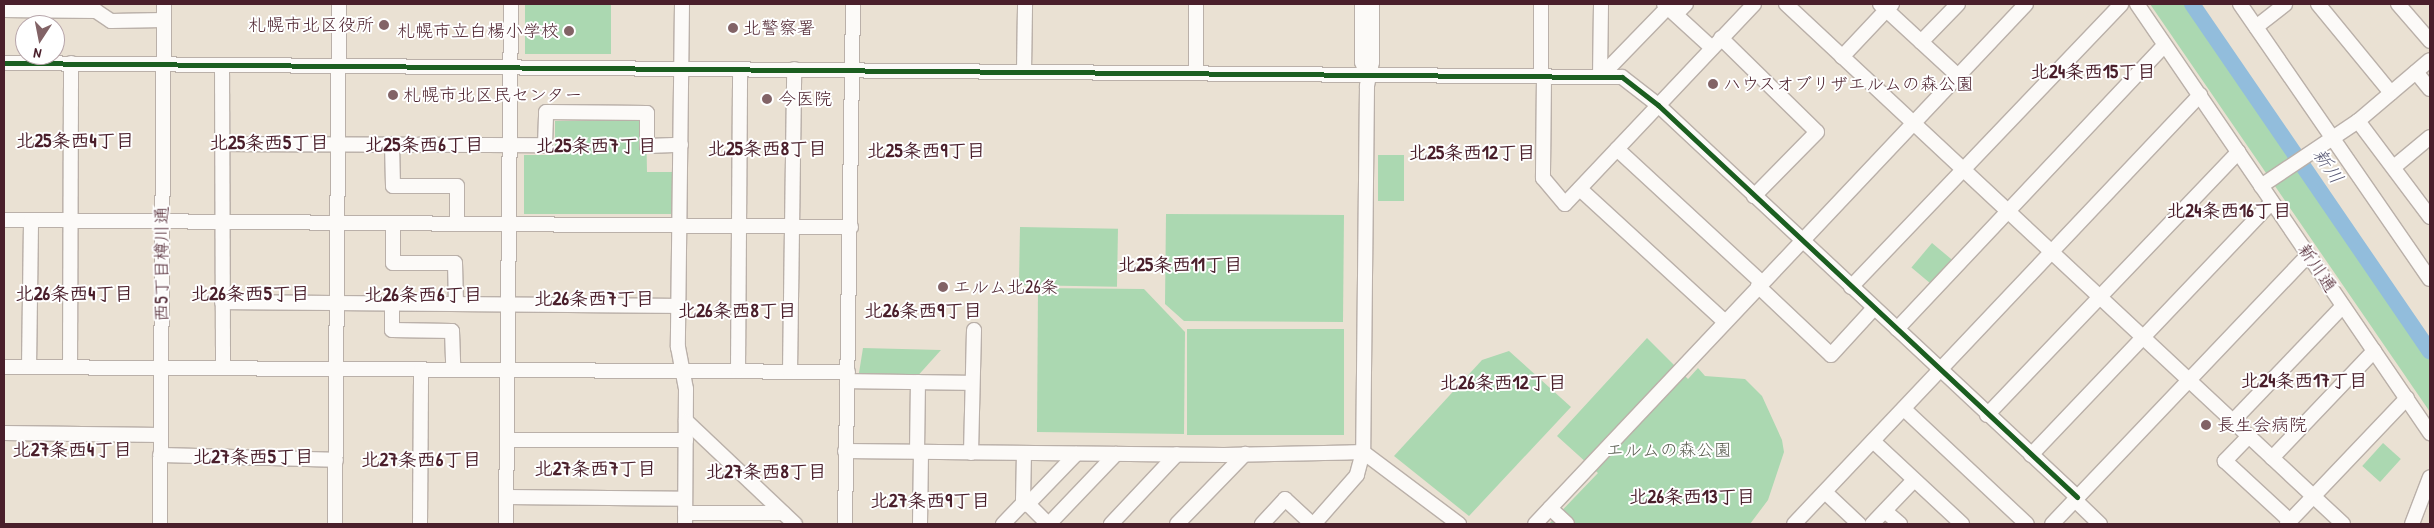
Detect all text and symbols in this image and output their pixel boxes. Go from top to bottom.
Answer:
place label: 札幌市北区役所 [248,14,374,36]
north arrow [15,15,65,65]
place label: 北警察署 [743,17,815,39]
marker: 札幌市北区役所 [378,19,390,31]
place label: 札幌市立白楊小学校 [397,20,559,42]
marker: 北警察署 [727,22,739,34]
marker: 札幌市立白楊小学校 [563,25,575,37]
text: N [32,44,43,64]
district label: 北24条西15丁目 [2030,61,2156,83]
place label: ハウスオブリザエルムの森公園 [1723,73,1975,95]
marker: ハウスオブリザエルムの森公園 [1707,78,1719,90]
place label: 札幌市北区民センター [403,84,583,106]
place label: 今医院 [778,88,832,110]
marker: 札幌市北区民センター [387,89,399,101]
marker: 今医院 [760,92,774,106]
district label: 北25条西4丁目 [15,130,135,152]
district label: 北25条西5丁目 [209,132,329,154]
district label: 北25条西6丁目 [364,134,484,156]
district label: 北25条西7丁目 [535,135,657,157]
district label: 北25条西8丁目 [707,138,827,160]
district label: 北25条西9丁目 [867,140,985,162]
district label: 北25条西12丁目 [1408,142,1536,164]
water label: 新川 [2308,144,2348,188]
district label: 北24条西16丁目 [2166,200,2292,222]
street label: 西5丁目樽川通 [151,206,173,322]
street label: 新川通 [2293,240,2341,296]
district label: 北25条西11丁目 [1117,254,1243,276]
place label: エルム北26条 [953,276,1059,298]
marker: エルム北26条 [937,281,949,293]
district label: 北26条西4丁目 [15,283,133,305]
district label: 北26条西5丁目 [190,283,310,305]
district label: 北26条西6丁目 [363,284,483,306]
district label: 北26条西7丁目 [534,288,654,310]
district label: 北26条西8丁目 [677,300,797,322]
district label: 北26条西9丁目 [864,300,982,322]
district label: 北24条西17丁目 [2240,370,2368,392]
district label: 北26条西12丁目 [1439,372,1567,394]
place label: 長生会病院 [2217,414,2307,436]
marker: 長生会病院 [2199,418,2213,432]
district label: 北27条西4丁目 [12,439,132,461]
park label: エルムの森公園 [1606,439,1732,461]
district label: 北27条西5丁目 [192,446,314,468]
district label: 北27条西6丁目 [361,449,481,471]
district label: 北27条西7丁目 [534,458,656,480]
district label: 北27条西8丁目 [705,461,827,483]
district label: 北26条西13丁目 [1629,486,1755,508]
district label: 北27条西9丁目 [870,490,990,512]

